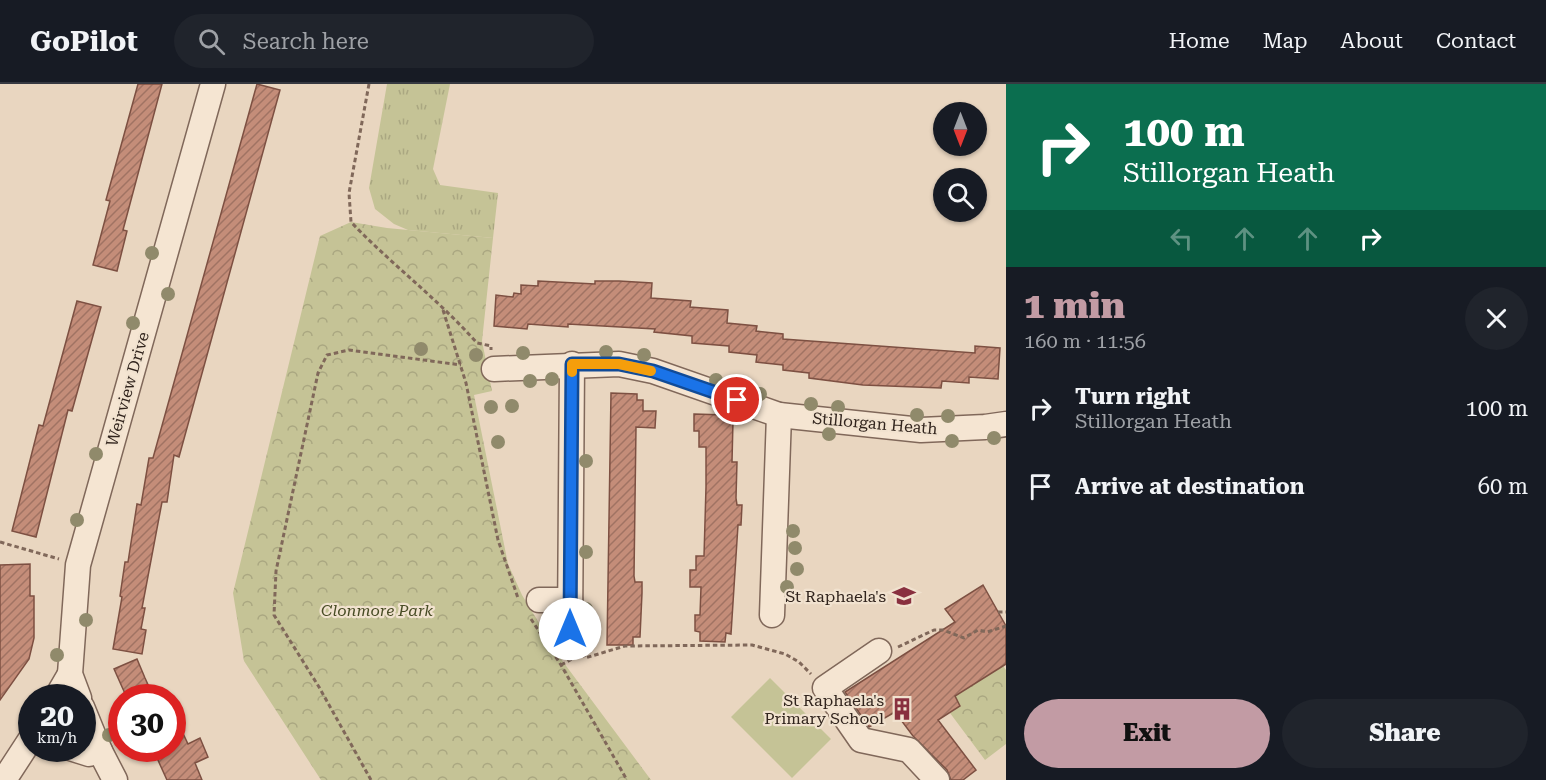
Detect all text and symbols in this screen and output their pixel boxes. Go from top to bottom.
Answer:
search box [174,14,594,68]
text: GoPilot [30,25,138,58]
icon: search [195,25,228,58]
text: Search here [243,29,369,54]
text: Home [1169,29,1230,53]
text: Map [1263,29,1308,53]
text: About [1341,29,1403,53]
text: Contact [1436,29,1516,53]
north arrow [933,102,987,156]
map controls [933,102,987,222]
text: 100 m [1123,107,1245,156]
icon: right [1024,108,1102,186]
text: Stillorgan Heath [1123,157,1335,189]
button: search [933,168,987,222]
icon: left [1165,222,1198,255]
icon: ahead [1228,222,1261,255]
icon: ahead [1291,222,1324,255]
icon: right [1354,222,1387,255]
text: 1 min [1024,285,1125,327]
button: close [1465,287,1528,350]
street label: Weirview Drive [102,329,153,449]
text: 160 m · 11:56 [1024,329,1146,353]
pin [711,374,762,425]
icon: arrive [720,383,753,416]
text: Turn right [1075,384,1190,409]
icon: right [1024,392,1057,425]
text: 100 m [1465,396,1528,421]
street label: Stillorgan Heath [812,409,938,438]
text: Stillorgan Heath [1075,409,1232,433]
icon: arrive [1024,470,1057,503]
text: Arrive at destination [1075,474,1304,499]
text: 60 m [1478,474,1528,499]
school or university icon: St Raphaela's [891,583,917,609]
place label: St Raphaela's [785,587,886,606]
position arrow [538,597,602,661]
park label: Clonmore Park [321,601,433,620]
speed limit sign: 30 [108,684,186,762]
place label: St Raphaela's Primary School [764,691,884,728]
building icon: St Raphaela's Primary School [889,696,915,722]
text: 20 [40,698,74,733]
button: Exit [1024,699,1270,768]
button: Share [1282,699,1528,768]
text: km/h [37,729,77,747]

